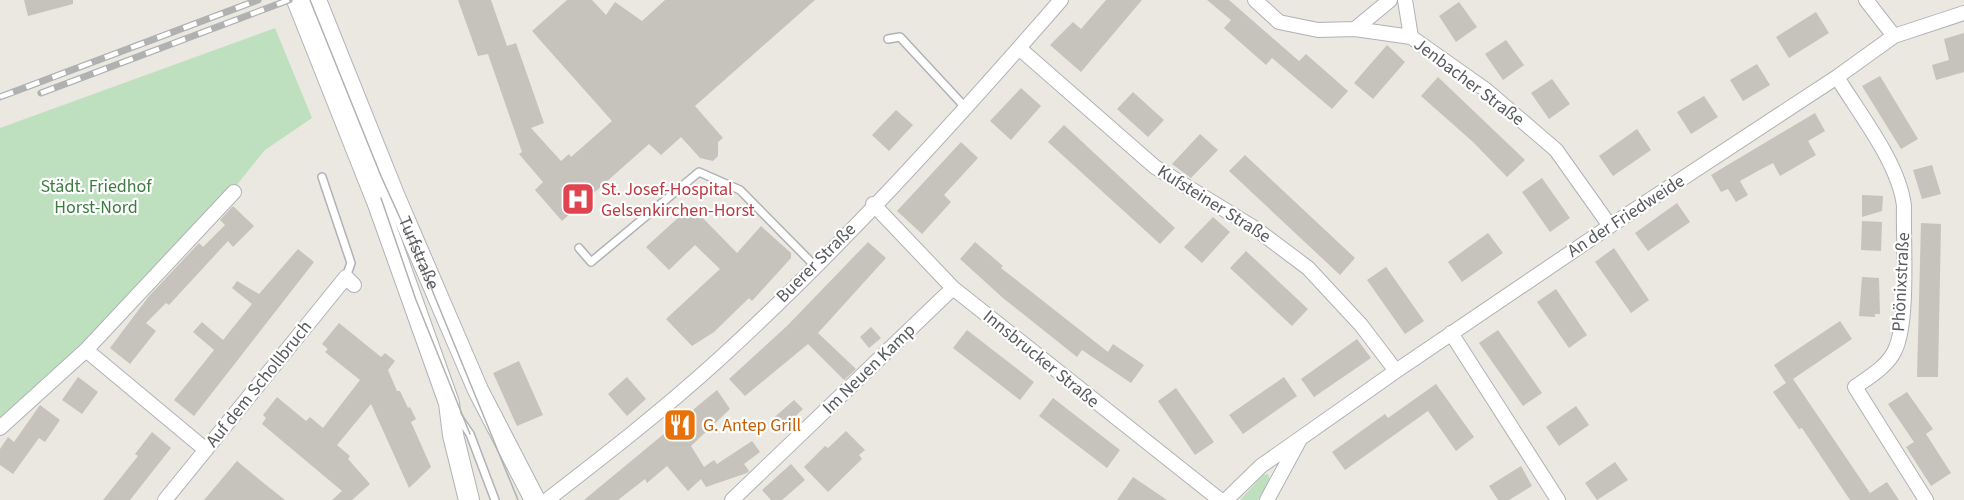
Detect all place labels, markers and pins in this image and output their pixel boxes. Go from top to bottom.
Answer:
place label: St. Josef-Hospital Gelsenkirchen-Horst [601,177,755,223]
hospital icon: St. Josef-Hospital Gelsenkirchen-Horst [560,181,596,217]
restaurant icon: G. Antep Grill [662,407,698,443]
place label: G. Antep Grill [703,413,801,438]

